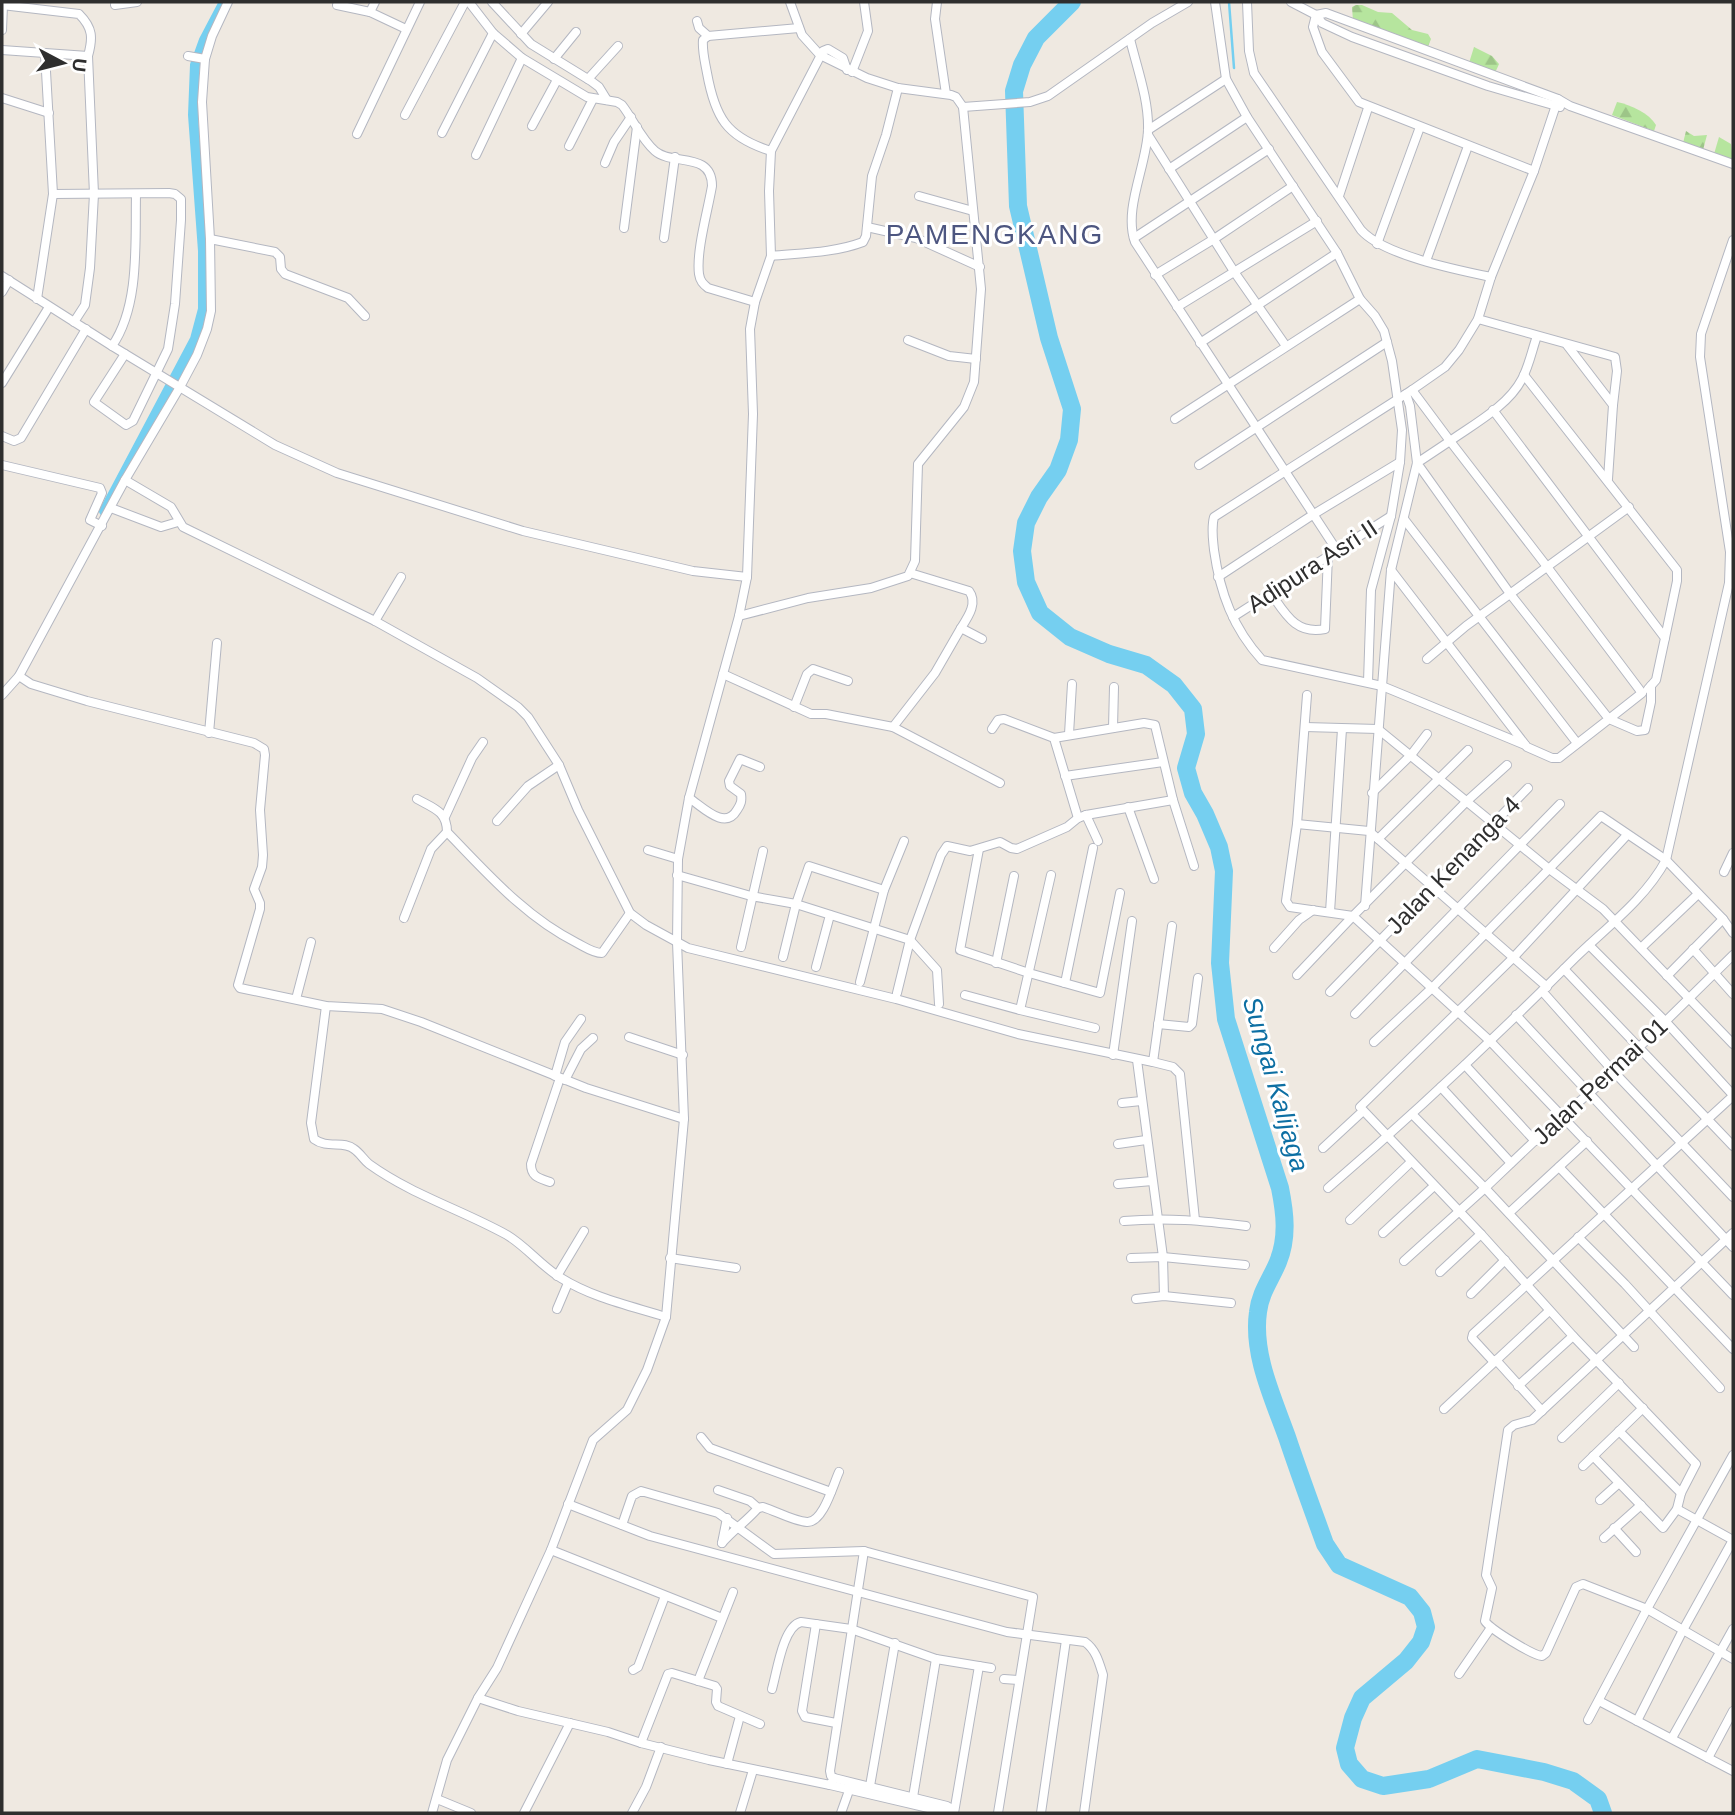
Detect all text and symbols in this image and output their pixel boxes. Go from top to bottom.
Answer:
north arrow [28,28,98,98]
text: U [68,57,91,73]
district label: PAMENGKANG [886,219,1104,250]
street label: Adipura Asri II [1242,514,1382,618]
street label: Jalan Kenanga 4 [1381,791,1525,939]
water label: Sungai Kalijaga [1237,993,1315,1175]
street label: Jalan Permai 01 [1527,1012,1673,1150]

